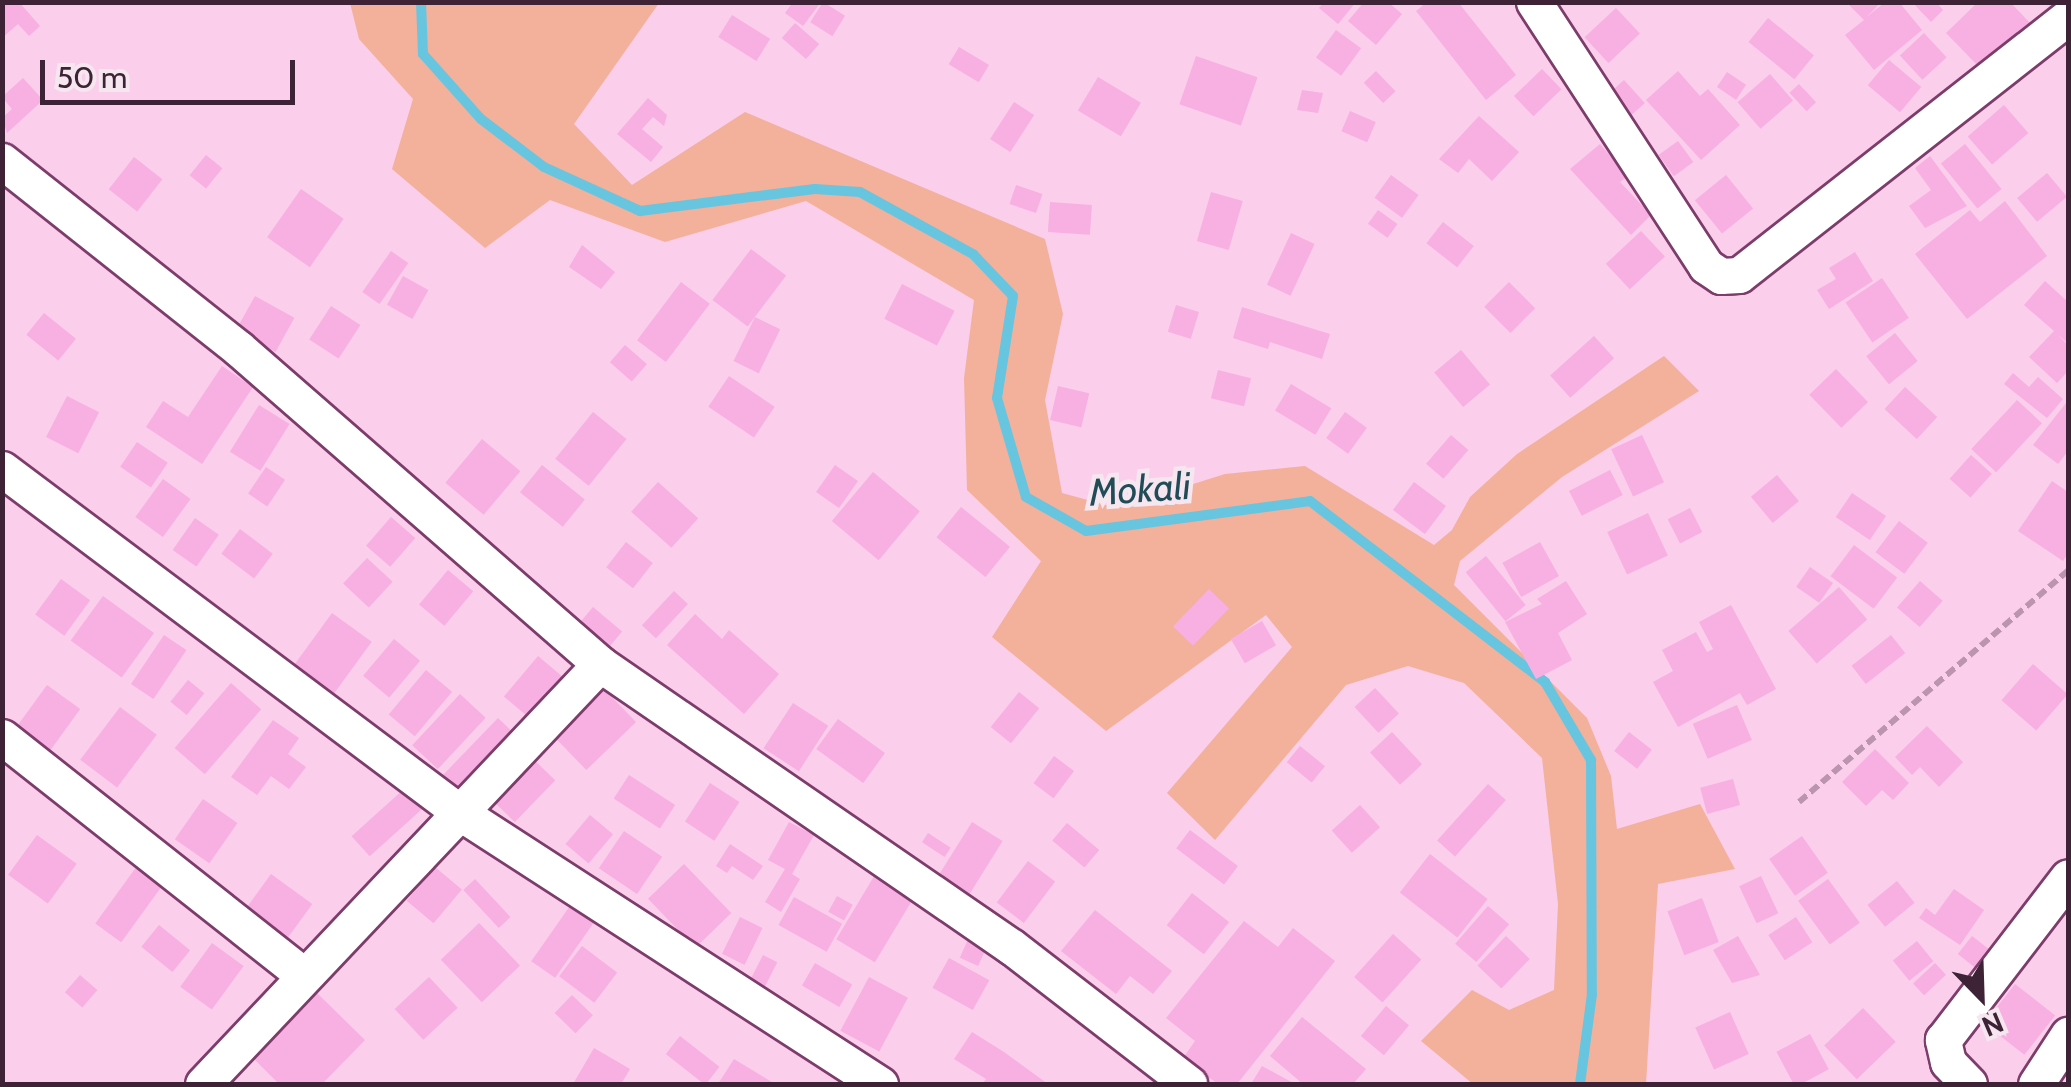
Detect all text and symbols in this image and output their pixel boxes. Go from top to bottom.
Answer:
scale bar [45,40,300,102]
text: 50 m [57,59,127,96]
water label: Mokali [1088,463,1192,515]
north arrow [1931,947,2031,1047]
text: N [1977,1005,2008,1044]

